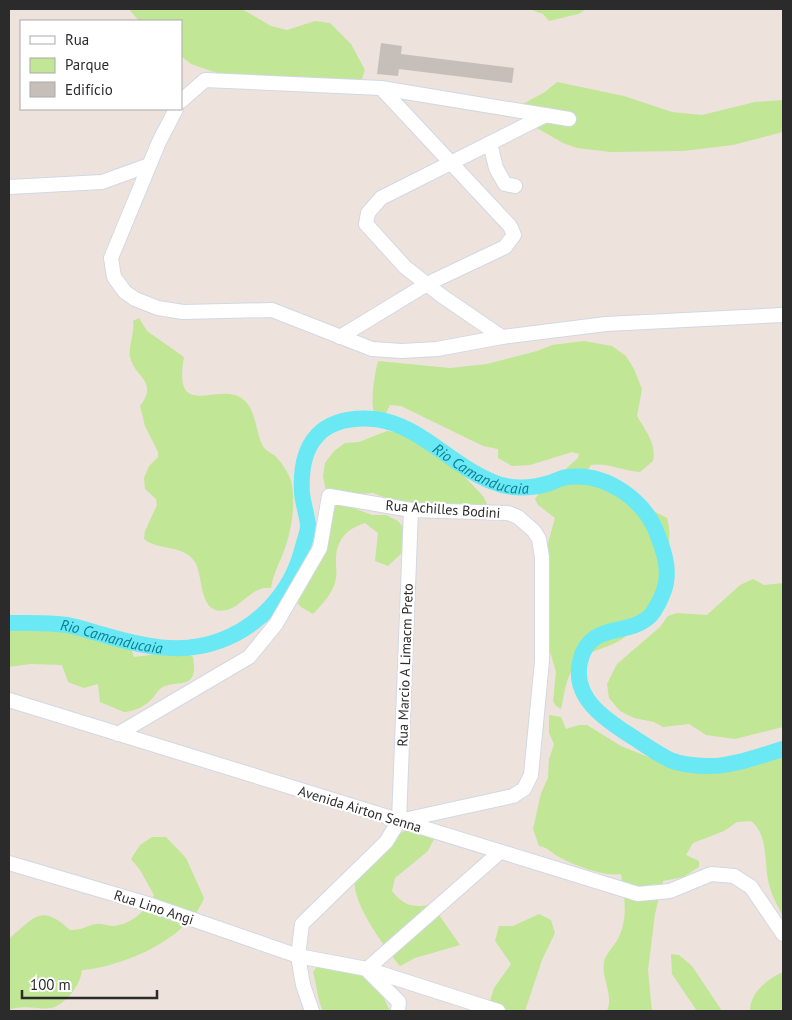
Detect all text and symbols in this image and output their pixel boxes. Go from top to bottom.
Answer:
legend [20,20,182,110]
text: Rua [65,30,89,49]
text: Parque [65,55,109,74]
text: Edifício [65,80,113,99]
water label: Rio Camanducaia [429,439,530,497]
street label: Rua Achilles Bodini [385,496,501,522]
street label: Rua Marcio A Limacm Preto [393,583,417,747]
water label: Rio Camanducaia [59,615,164,657]
street label: Avenida Airton Senna [296,782,424,836]
street label: Rua Lino Angi [112,886,196,928]
scale bar [22,968,158,1000]
text: 100 m [30,975,71,994]

